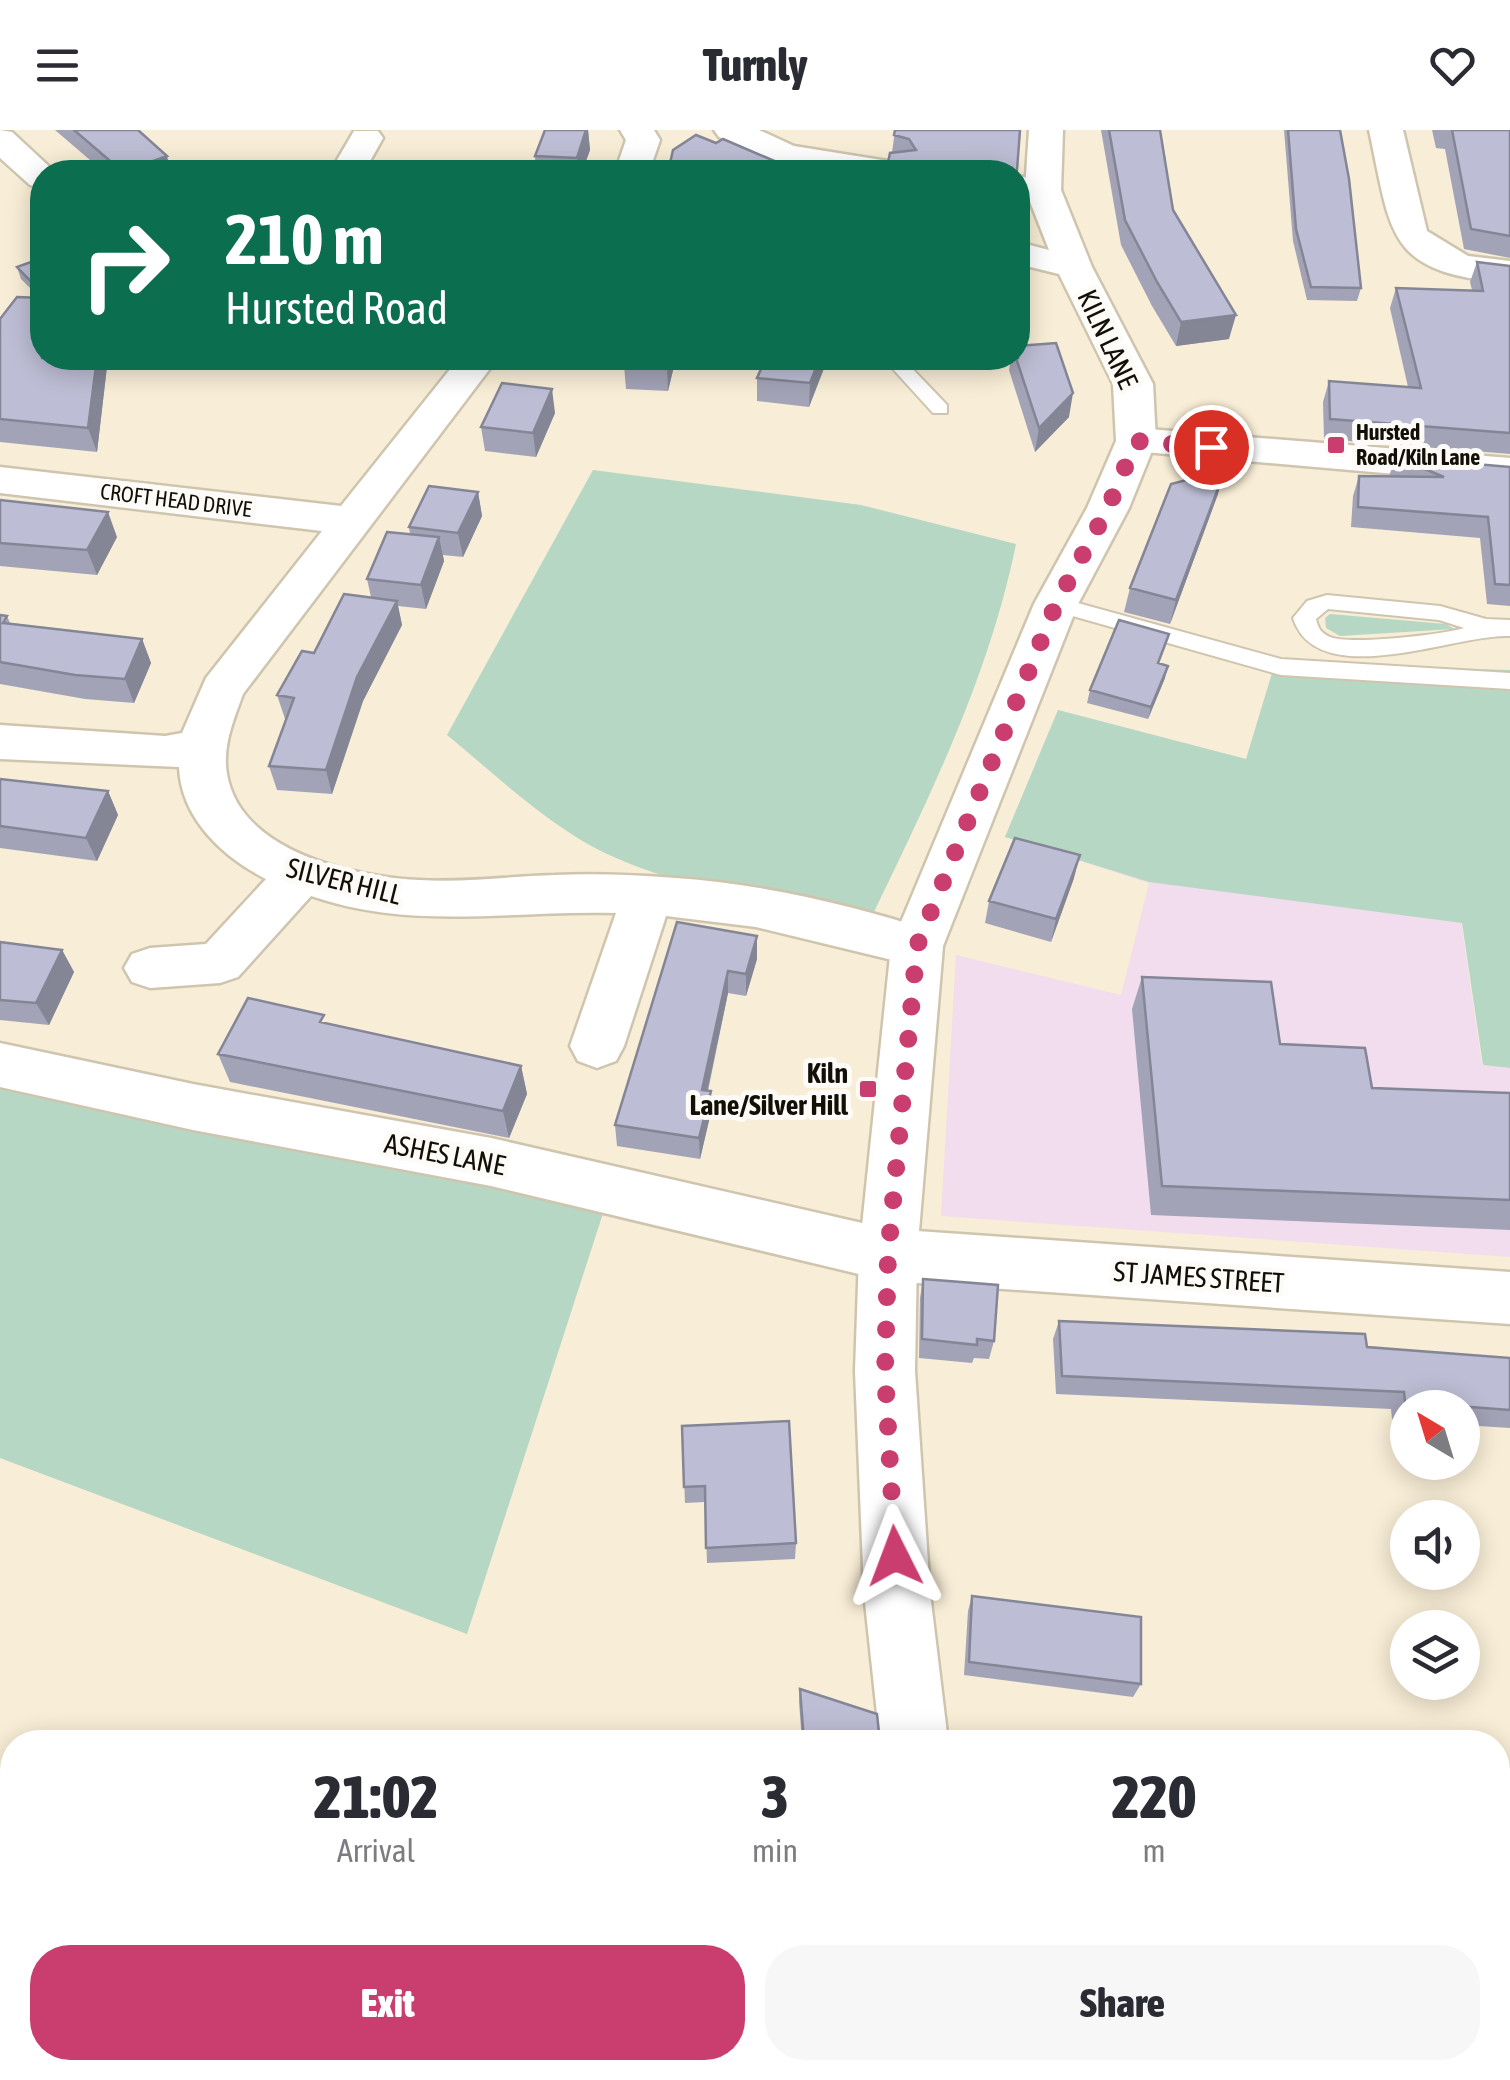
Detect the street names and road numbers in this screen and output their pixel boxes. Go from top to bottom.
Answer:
street label: KILN LANE [1071,285,1145,393]
street label: CROFT HEAD DRIVE [99,478,254,522]
street label: SILVER HILL [283,851,405,911]
street label: ASHES LANE [382,1127,508,1181]
street label: ST JAMES STREET [1113,1255,1285,1299]

